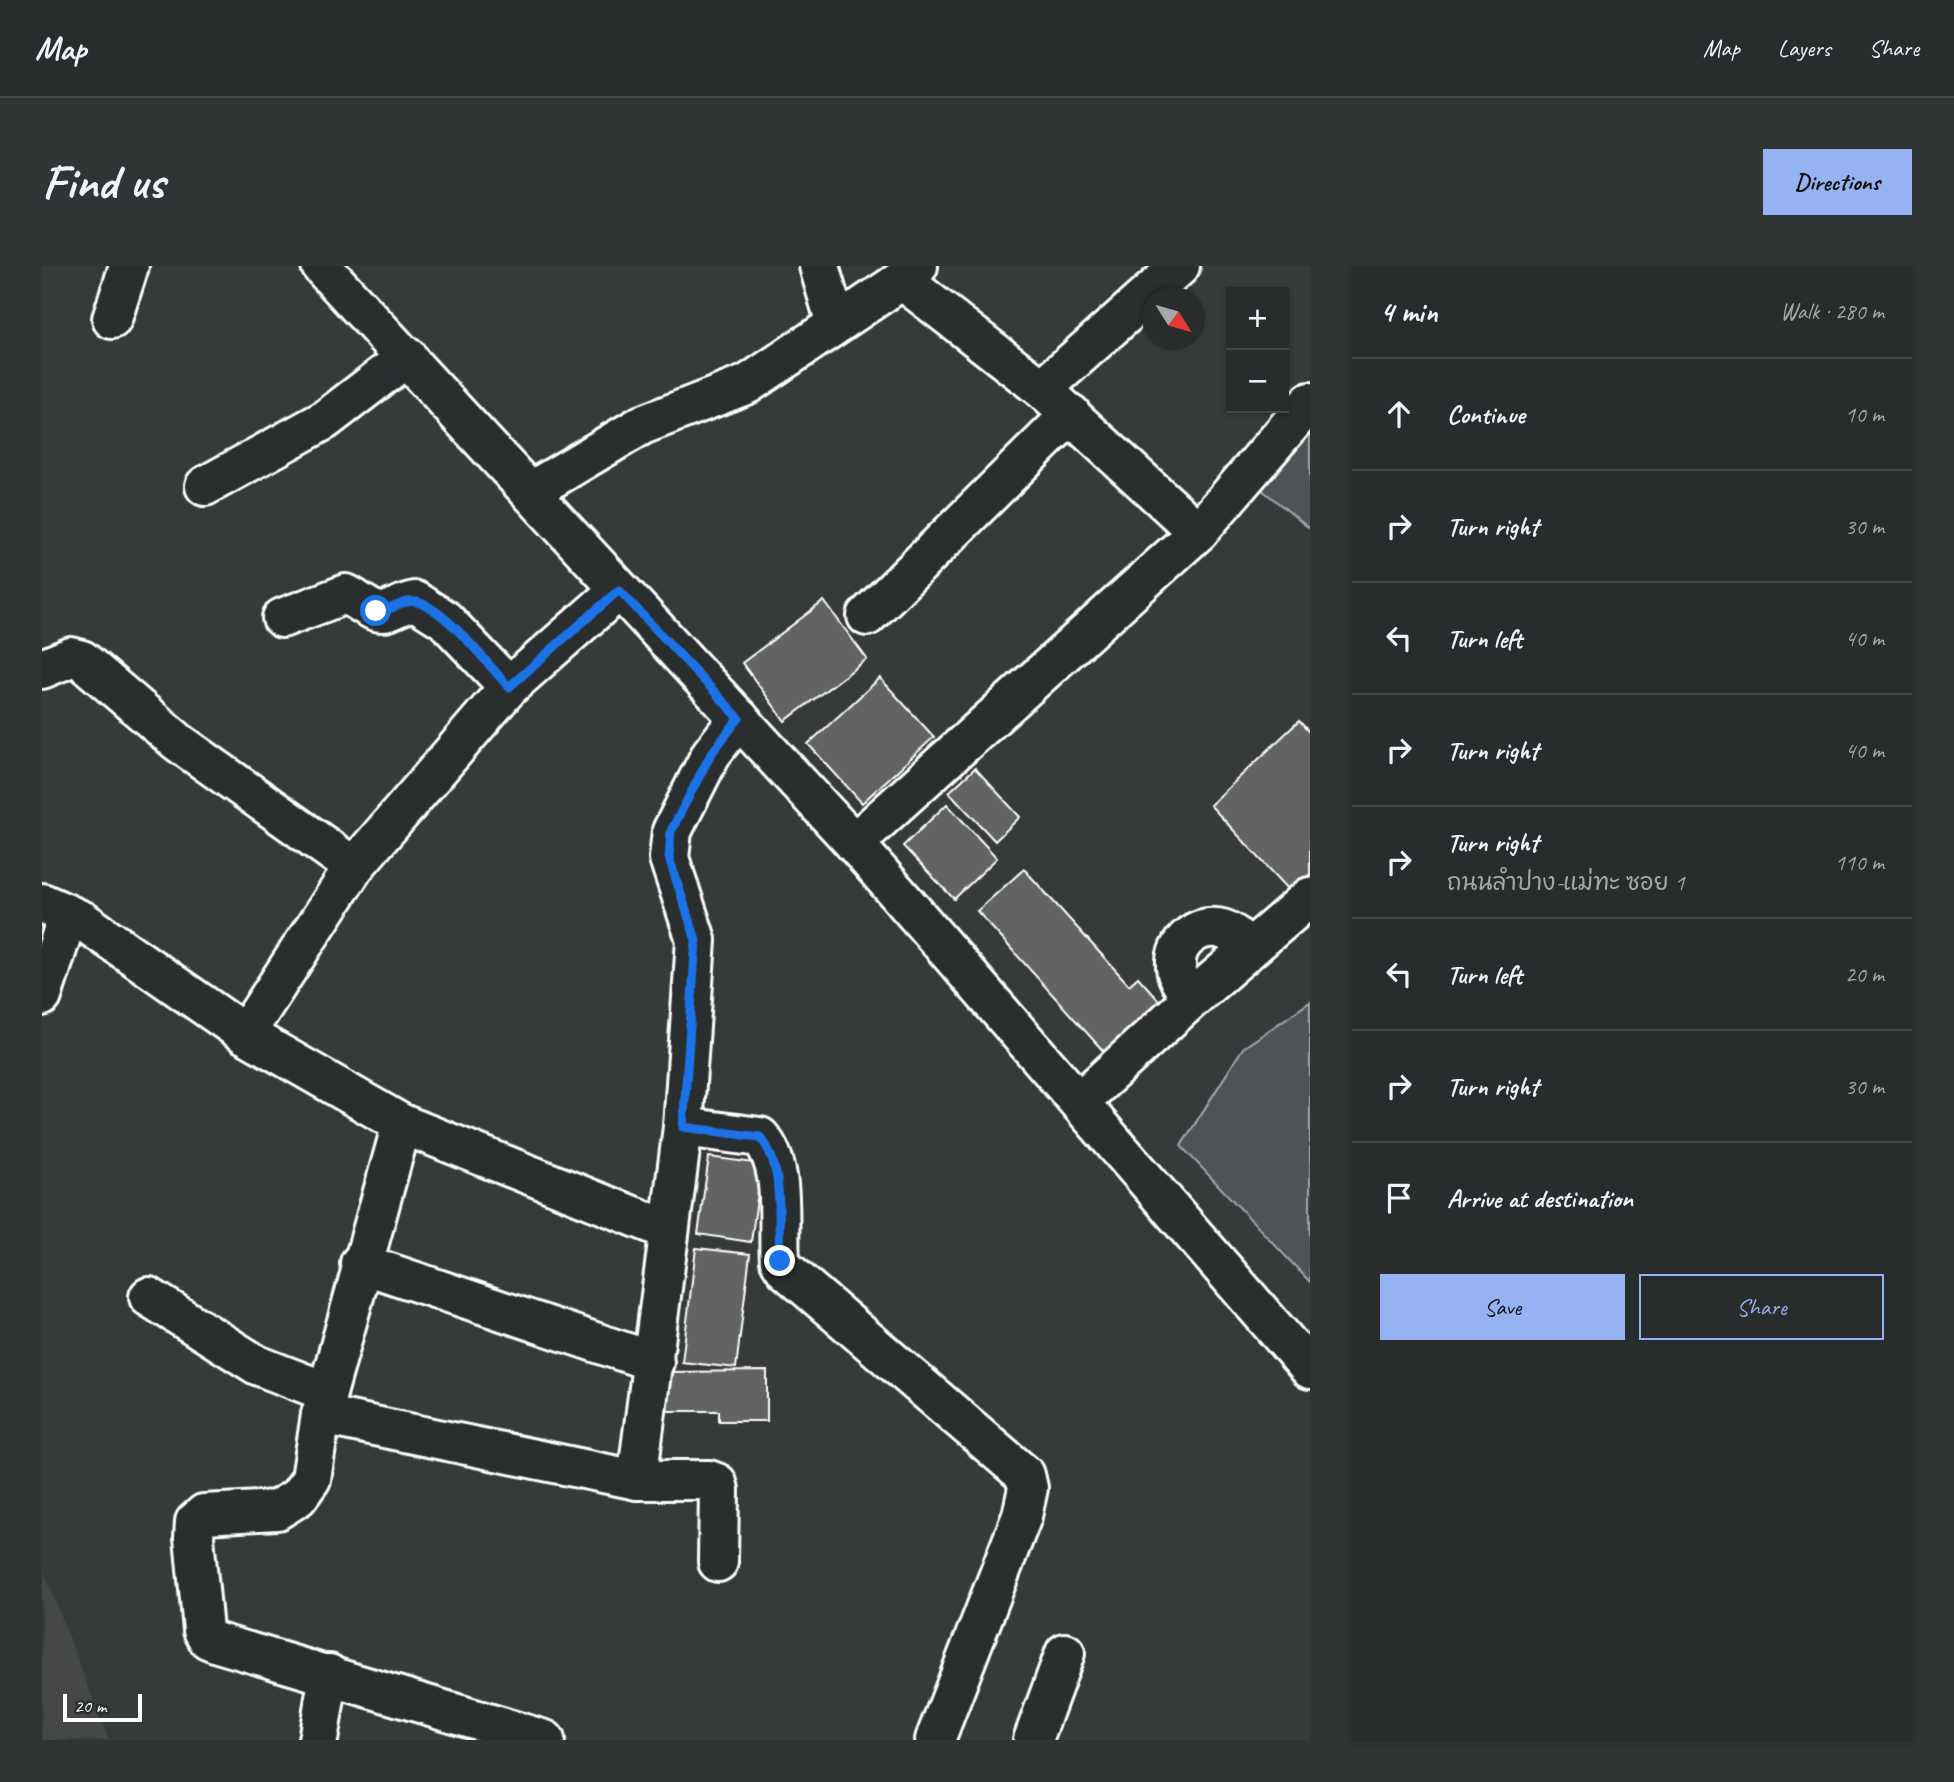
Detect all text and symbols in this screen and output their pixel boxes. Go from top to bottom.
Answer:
text: Map [35,27,86,69]
text: Map [1703,33,1740,63]
text: Layers [1778,33,1831,63]
text: Share [1869,33,1919,63]
button: Directions [1763,149,1912,215]
text: Find us [42,151,164,213]
north arrow [1142,287,1205,350]
map controls [1226,287,1289,413]
button: + [1226,287,1289,350]
text: 4 min [1380,293,1437,331]
text: Walk · 280 m [1780,297,1884,326]
button: − [1226,350,1289,413]
icon: ahead [1380,395,1418,433]
text: Continue [1447,398,1525,431]
text: 10 m [1845,400,1884,429]
icon: right [1380,507,1418,545]
text: Turn right [1447,510,1538,543]
text: 30 m [1845,512,1884,541]
route start [360,595,391,626]
icon: left [1380,619,1418,657]
text: Turn left [1447,622,1522,655]
text: 40 m [1845,624,1884,653]
icon: right [1380,731,1418,769]
text: Turn right [1447,734,1538,767]
text: 40 m [1845,736,1884,765]
text: Turn right [1447,826,1538,859]
icon: right [1380,843,1418,881]
text: 110 m [1835,848,1884,877]
text: ถนนลำปาง-แม่ทะ ซอย 1 [1447,868,1685,897]
icon: left [1380,955,1418,993]
text: Turn left [1447,958,1522,991]
text: 20 m [1845,960,1884,989]
icon: right [1380,1067,1418,1105]
text: Turn right [1447,1070,1538,1103]
text: 30 m [1845,1072,1884,1101]
icon: arrive [1380,1179,1418,1217]
text: Arrive at destination [1447,1182,1633,1215]
route end [764,1245,795,1276]
button: Save [1380,1274,1625,1340]
button: Share [1639,1274,1884,1340]
scale bar [63,1691,142,1723]
text: 20 m [74,1694,106,1718]

